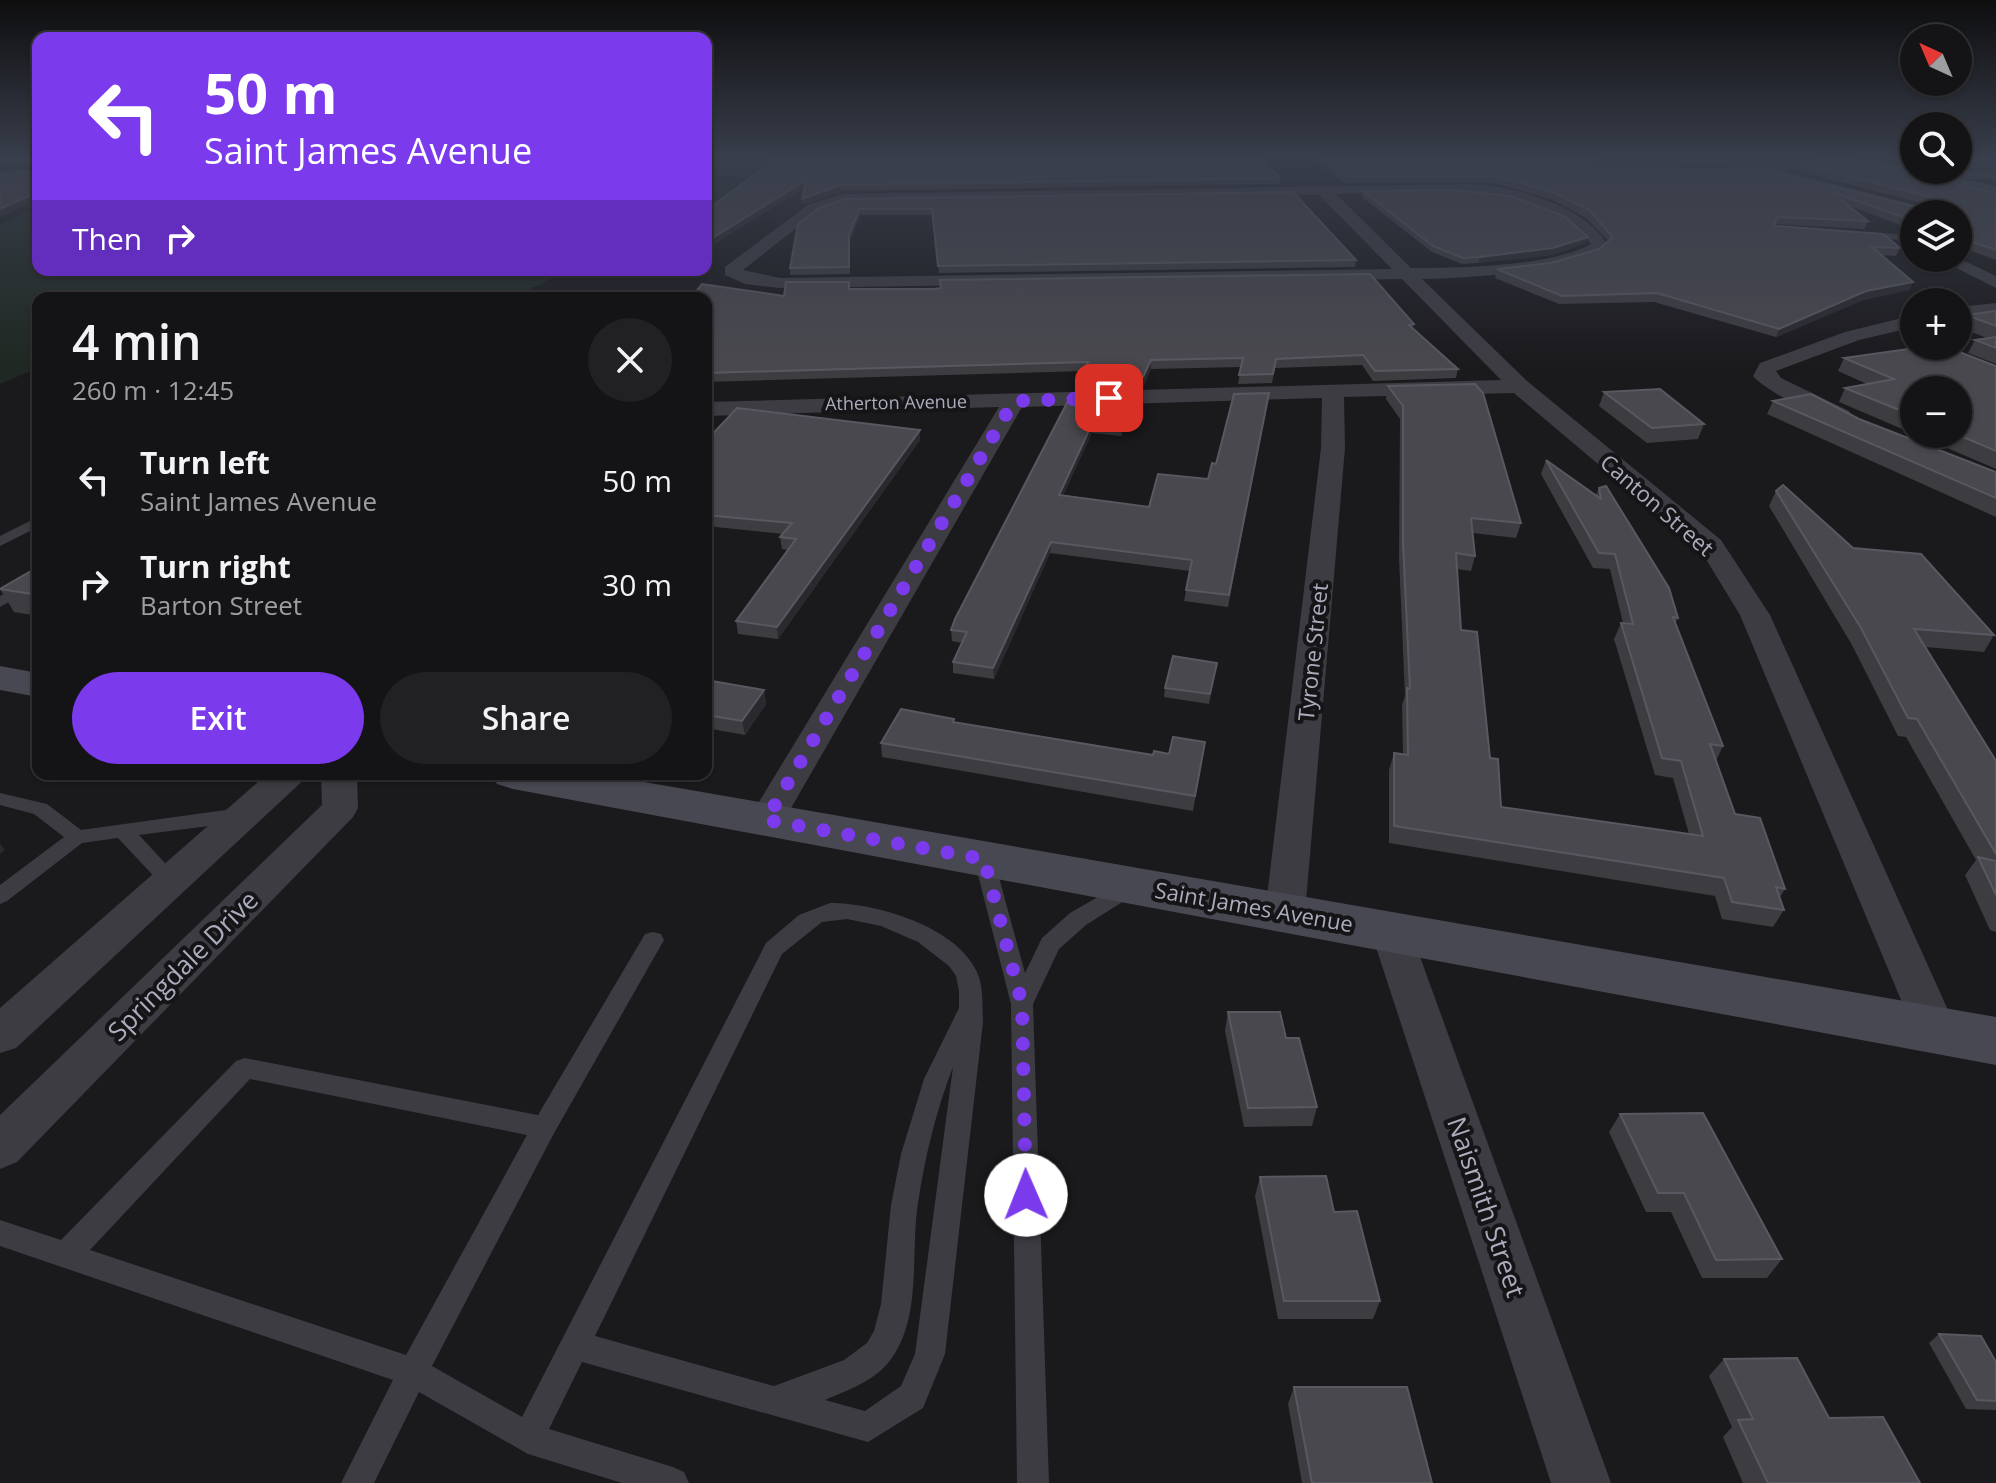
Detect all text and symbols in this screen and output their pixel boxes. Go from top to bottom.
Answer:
north arrow [1900,24,1972,96]
map controls [1900,24,1972,448]
text: 50 m [204,54,338,130]
icon: left [72,64,176,168]
button: search [1900,112,1972,184]
text: Saint James Avenue [204,126,532,175]
button: layers [1900,200,1972,272]
icon: right [158,216,202,260]
text: Then [72,218,142,259]
button: + [1900,288,1972,360]
text: 4 min [72,309,202,374]
button: close [588,318,672,402]
pin [1075,364,1143,432]
text: 260 m · 12:45 [72,372,234,408]
icon: arrive [1087,376,1131,420]
button: − [1900,376,1972,448]
street label: Atherton Avenue [825,389,967,415]
text: Turn left [140,442,270,483]
street label: Canton Street [1594,447,1721,562]
icon: left [72,458,116,502]
text: 50 m [602,460,672,501]
text: Saint James Avenue [140,483,377,519]
text: Turn right [140,546,291,587]
icon: right [72,562,116,606]
text: 30 m [602,564,672,605]
street label: Tyrone Street [1290,581,1334,722]
text: Barton Street [140,587,302,623]
button: Exit [72,672,364,764]
button: Share [380,672,672,764]
street label: Saint James Avenue [1153,874,1356,938]
street label: Springdale Drive [99,882,265,1048]
street label: Naismith Street [1439,1112,1535,1302]
position arrow [984,1153,1068,1237]

